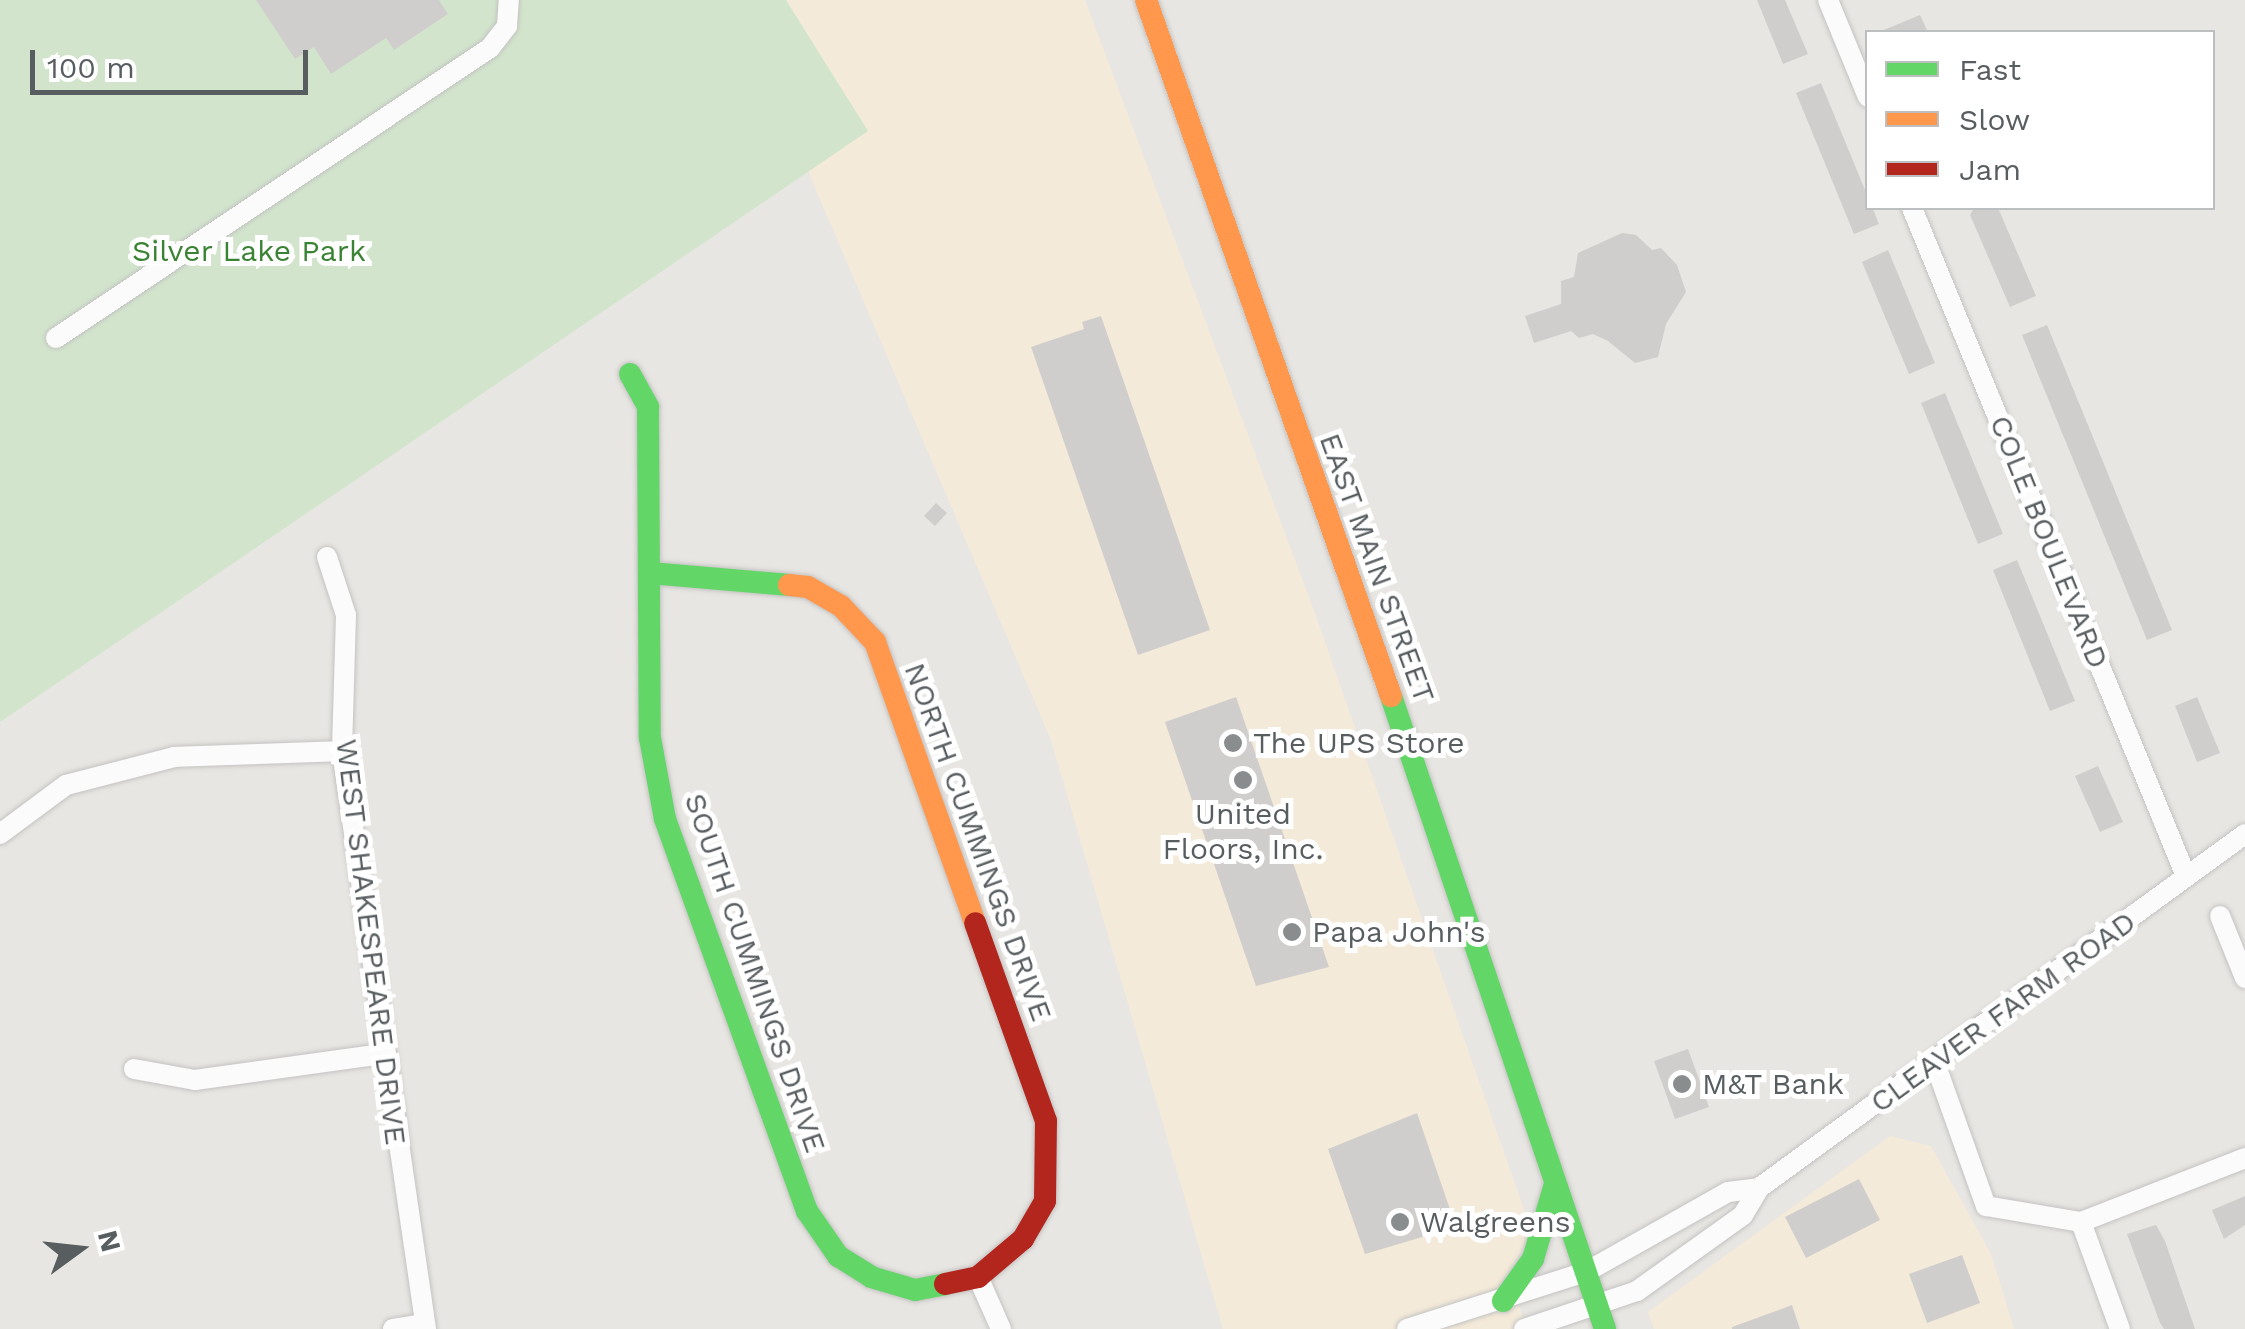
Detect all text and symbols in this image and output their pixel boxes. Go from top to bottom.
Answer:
scale bar [35,30,312,92]
legend [1865,30,2215,210]
text: 100 m [47,50,135,85]
text: Fast [1959,52,2021,87]
text: Slow [1959,102,2030,137]
text: Jam [1959,152,2021,187]
park label: Silver Lake Park [132,233,366,269]
street label: COLE BOULEVARD [1982,410,2116,674]
street label: EAST MAIN STREET [1311,428,1443,708]
street label: NORTH CUMMINGS DRIVE [896,658,1060,1026]
place label: The UPS Store [1253,725,1464,761]
marker: The UPS Store [1222,732,1244,754]
street label: WEST SHAKESPEARE DRIVE [328,737,414,1147]
marker: United Floors, Inc. [1232,769,1254,791]
street label: SOUTH CUMMINGS DRIVE [677,789,833,1157]
place label: United Floors, Inc. [1162,796,1324,866]
street label: CLEAVER FARM ROAD [1863,904,2143,1120]
place label: Papa John's [1312,914,1487,950]
marker: Papa John's [1281,921,1303,943]
place label: M&T Bank [1702,1066,1845,1102]
marker: M&T Bank [1671,1073,1693,1095]
north arrow [30,1199,130,1299]
place label: Walgreens [1420,1204,1571,1240]
marker: Walgreens [1389,1211,1411,1233]
text: N [91,1227,128,1255]

